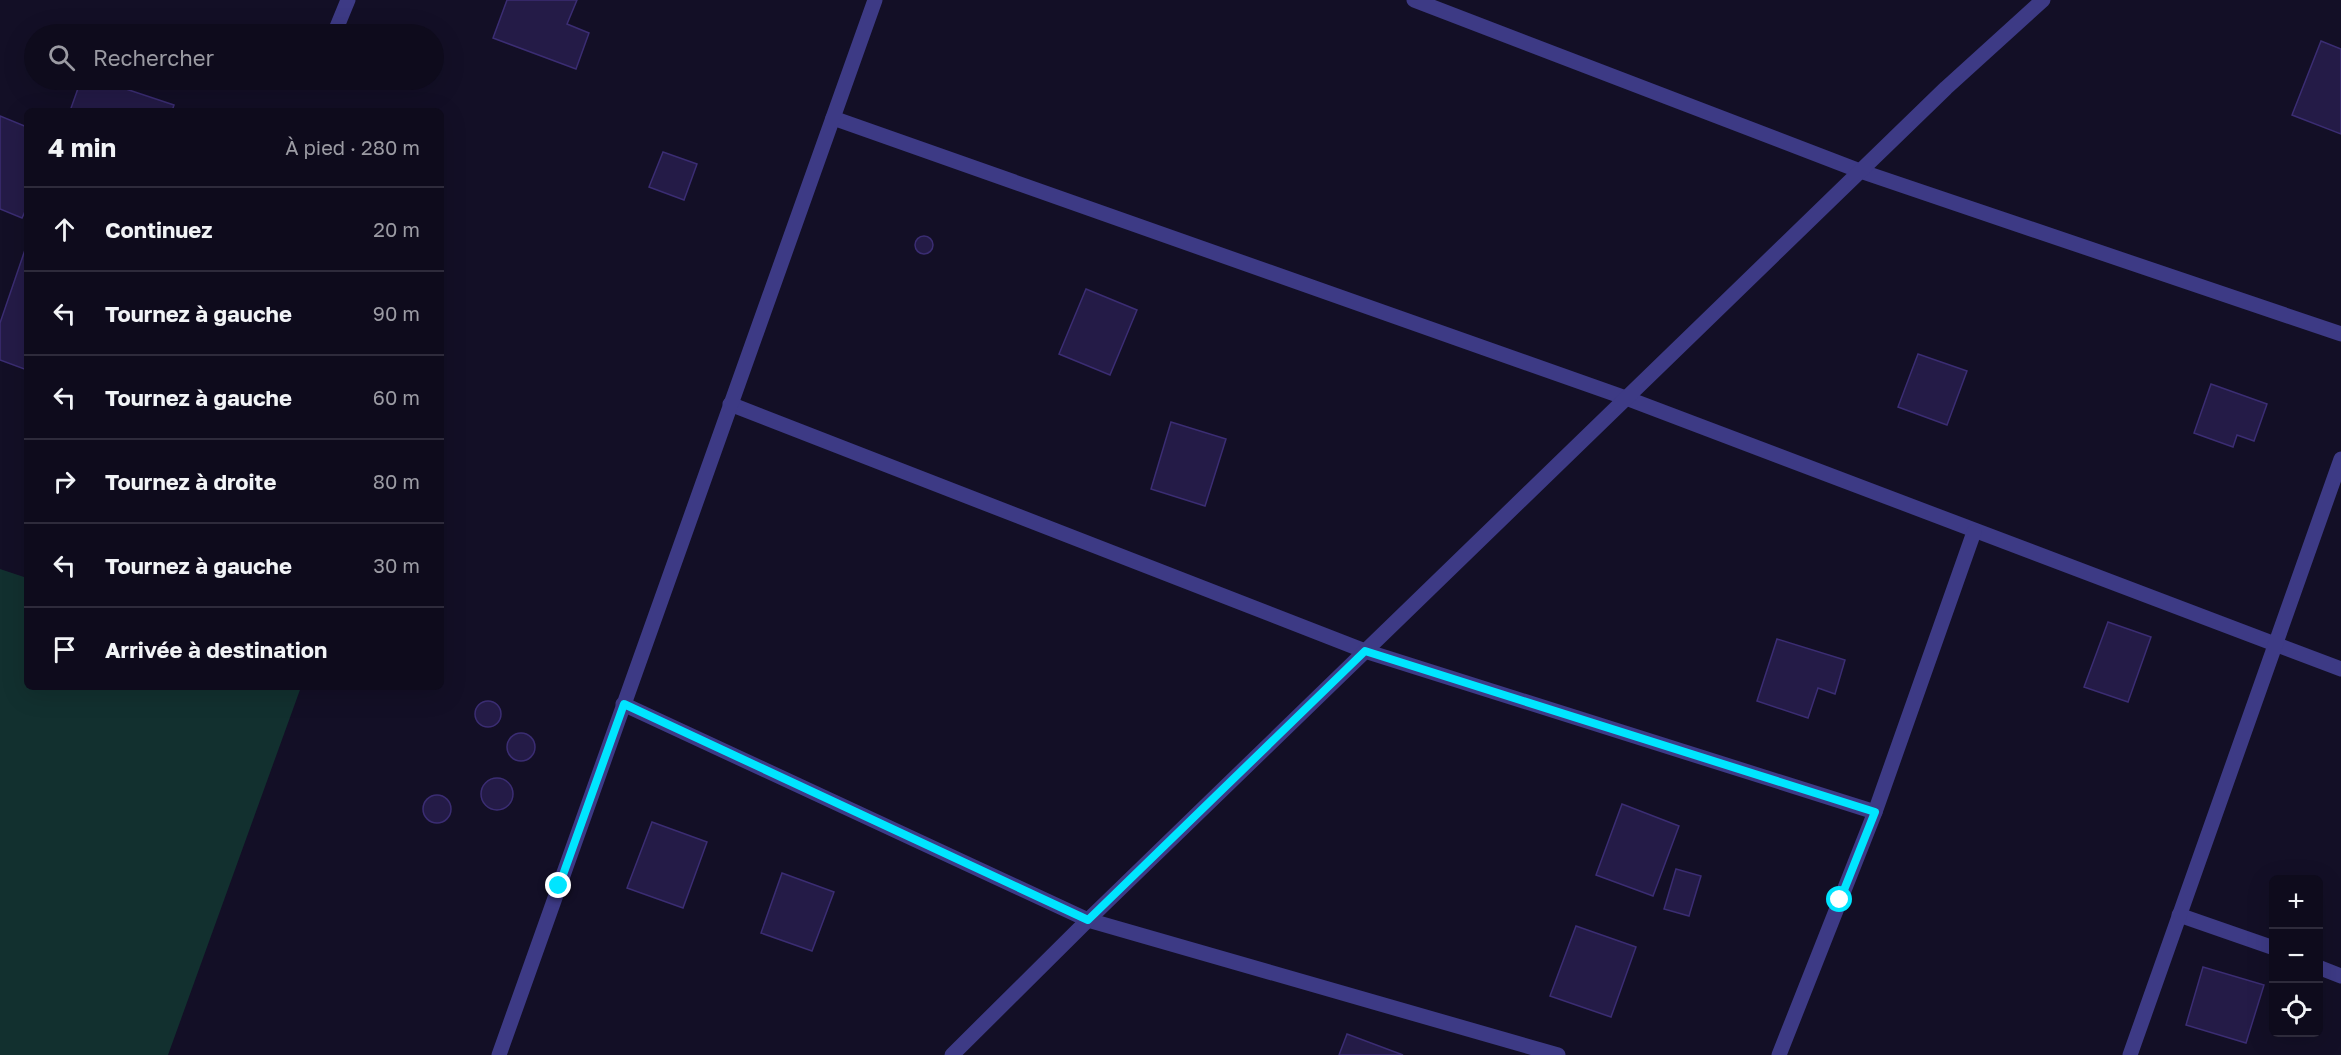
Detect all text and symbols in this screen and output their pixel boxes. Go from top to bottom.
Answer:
search box [24,24,444,90]
icon: search [45,41,78,74]
text: Rechercher [93,44,214,71]
text: 4 min [48,132,116,163]
text: À pied · 280 m [285,135,420,159]
icon: ahead [48,213,81,246]
text: Continuez [105,216,212,243]
text: 20 m [373,217,420,241]
icon: left [48,297,81,330]
text: Tournez à gauche [105,300,292,327]
text: 90 m [373,301,420,325]
icon: left [48,381,81,414]
text: Tournez à gauche [105,384,292,411]
text: 60 m [373,385,420,409]
icon: right [48,465,81,498]
text: Tournez à droite [105,468,276,495]
text: 80 m [373,469,420,493]
icon: left [48,549,81,582]
text: Tournez à gauche [105,552,292,579]
text: 30 m [373,553,420,577]
icon: arrive [48,633,81,666]
text: Arrivée à destination [105,636,327,663]
route end [545,872,571,898]
map controls [2269,875,2323,1037]
button: + [2269,875,2323,929]
route start [1826,886,1852,912]
button: − [2269,929,2323,983]
button: locate [2269,983,2323,1037]

